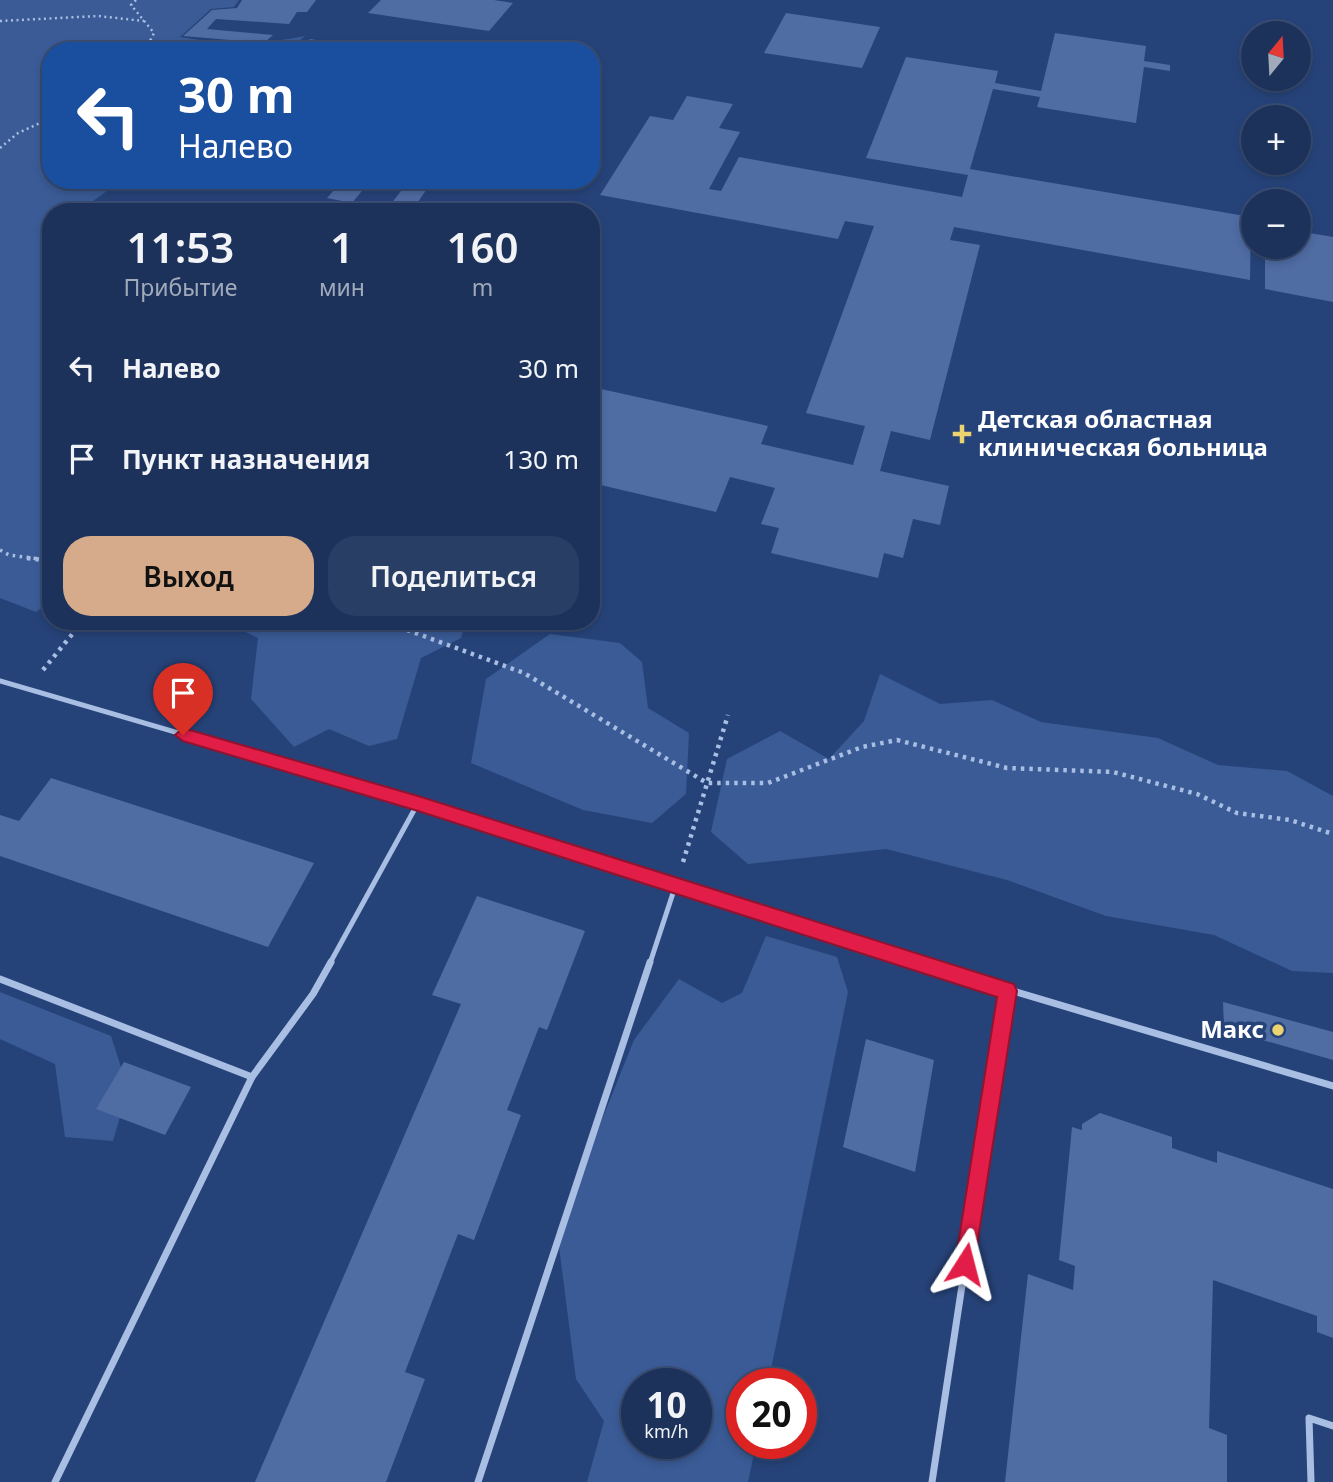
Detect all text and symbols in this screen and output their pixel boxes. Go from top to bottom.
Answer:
north arrow [1241,21,1311,91]
map controls [1241,21,1311,259]
text: 30 m [178,61,295,127]
icon: left [63,70,154,161]
button: + [1241,105,1311,175]
text: Налево [178,124,293,167]
button: − [1241,189,1311,259]
text: 11:53 [127,218,234,275]
text: 1 [330,218,354,275]
text: 160 [446,218,519,275]
text: Прибытие [123,271,237,303]
text: мин [319,271,365,303]
text: m [472,271,493,303]
icon: left [63,349,101,387]
text: Налево [122,350,221,386]
text: 30 m [518,350,579,386]
place label: Детская областная клиническая больница [978,402,1268,463]
marker: Детская областная клиническая больница [952,424,972,444]
icon: arrive [63,440,101,478]
text: Пункт назначения [122,441,370,477]
text: 130 m [503,441,579,477]
button: Выход [63,536,314,616]
button: Поделиться [328,536,579,616]
pin [153,663,213,735]
icon: arrive [164,674,202,712]
place label: Макс [1200,1012,1264,1045]
marker: Макс [1270,1022,1286,1038]
position arrow [928,1227,1002,1301]
speed limit sign: 20 [726,1368,817,1459]
text: 10 [646,1381,687,1428]
text: km/h [644,1419,689,1443]

